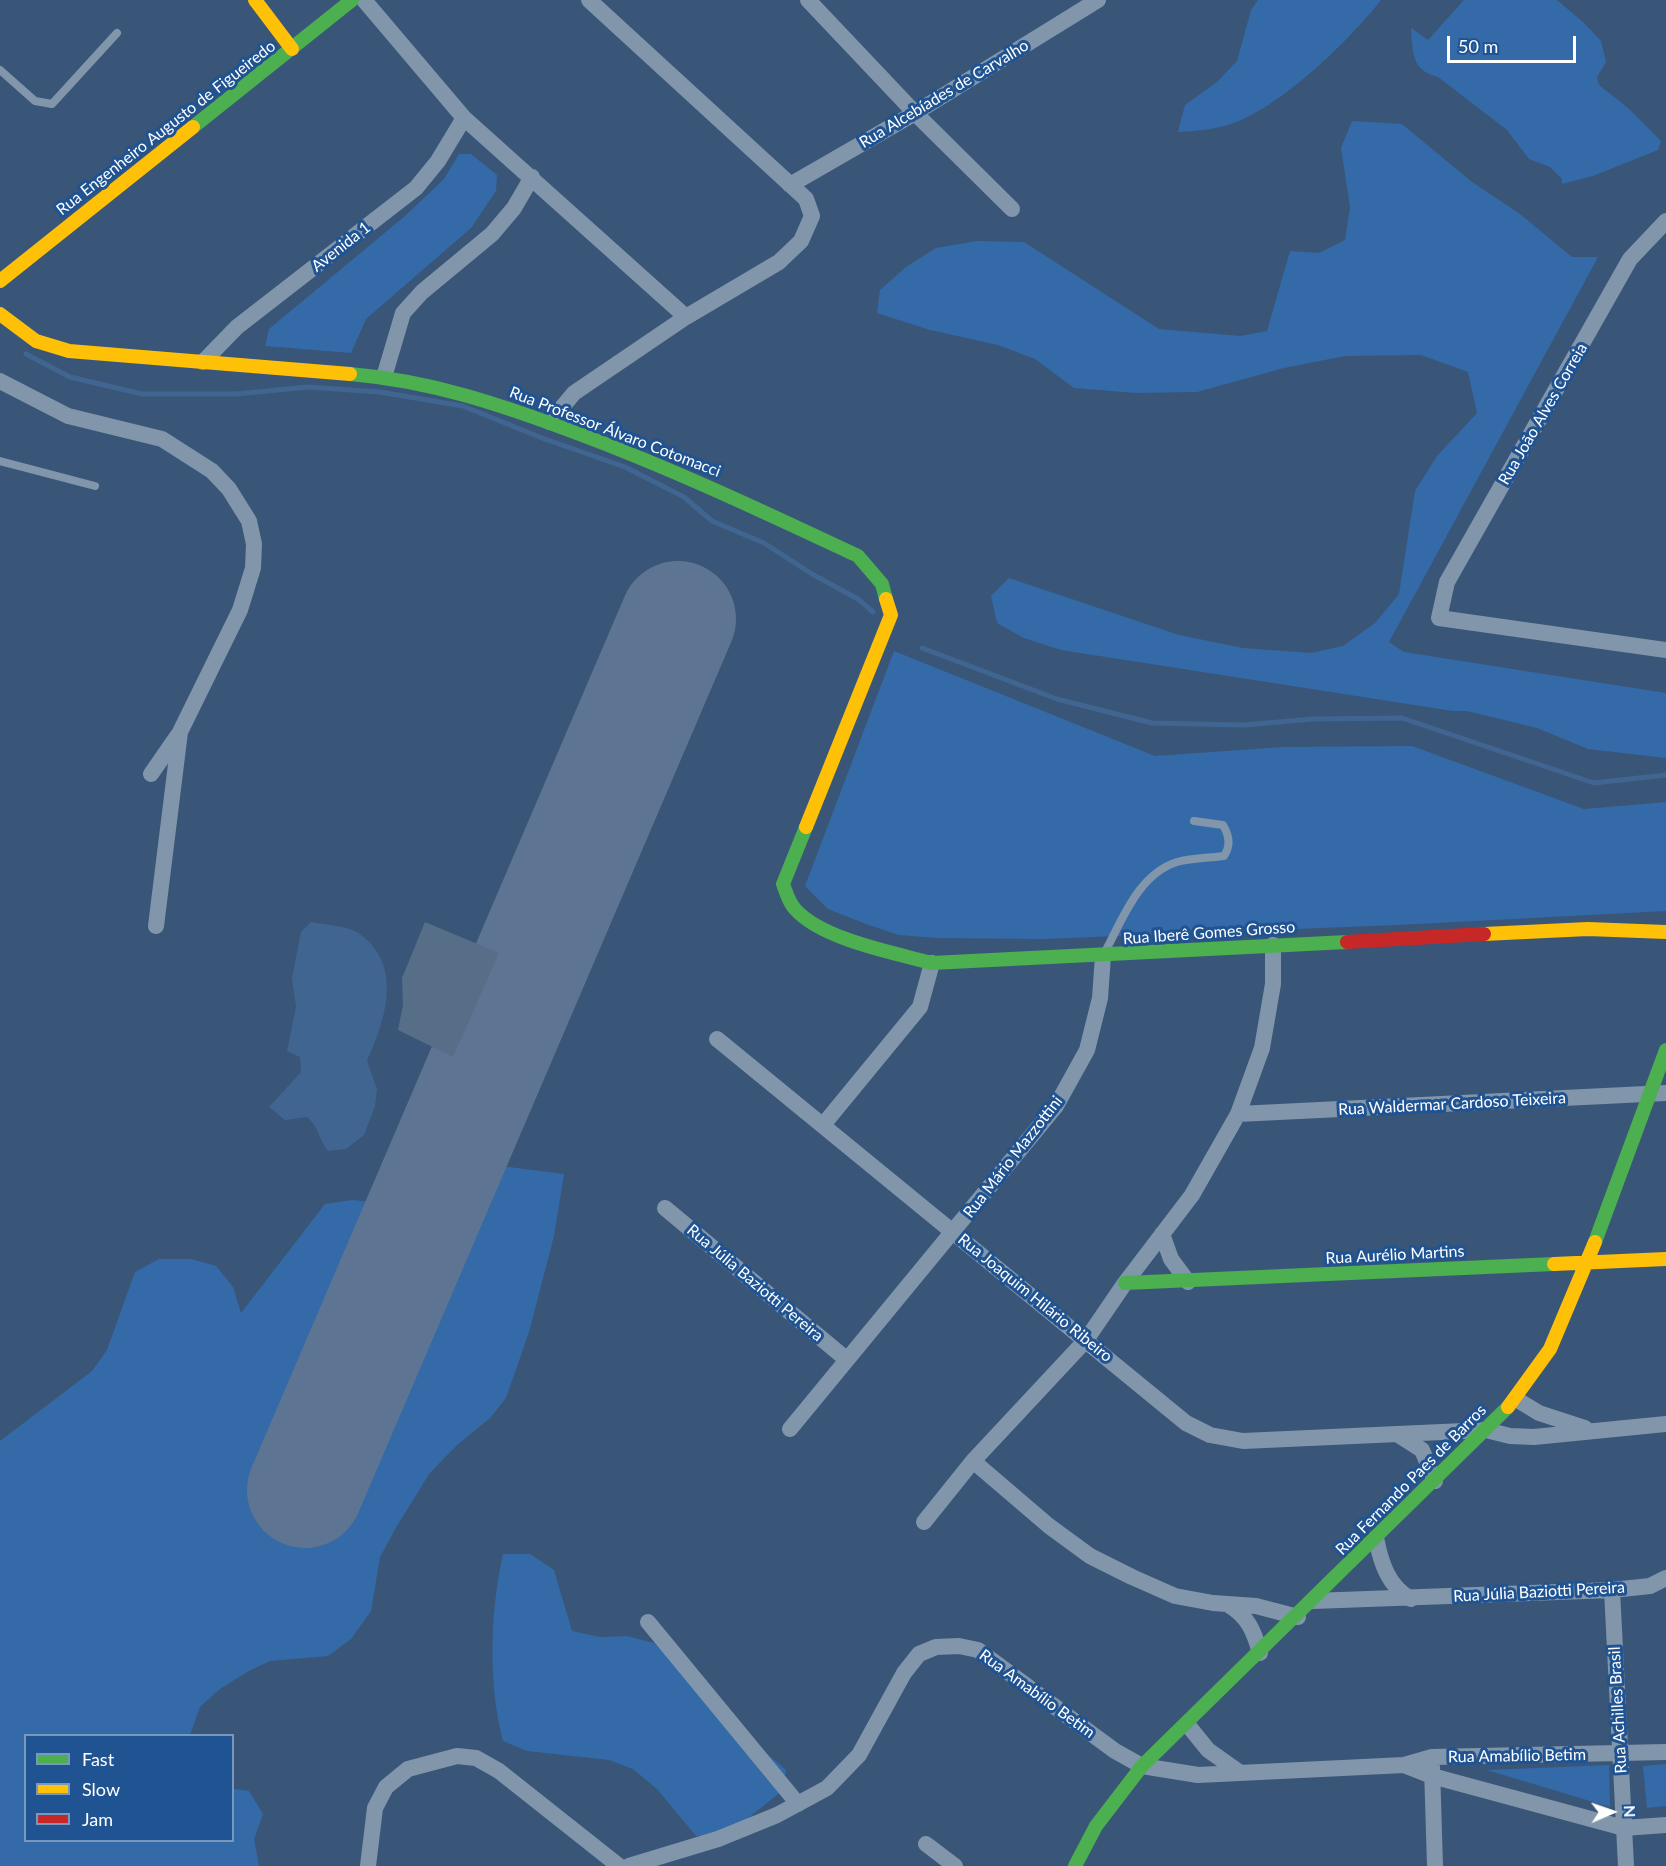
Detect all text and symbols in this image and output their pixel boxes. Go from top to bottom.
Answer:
scale bar [1450,24,1579,62]
text: 50 m [1458,35,1498,57]
street label: Rua Alcebíades de Carvalho [856,36,1032,152]
street label: Rua Engenheiro Augusto de Figueiredo [53,37,279,219]
street label: Avenida 1 [308,218,374,276]
street label: Rua João Alves Correia [1495,340,1591,488]
street label: Rua Professor Álvaro Cotomacci [507,383,723,481]
street label: Rua Iberê Gomes Grosso [1122,917,1296,949]
street label: Rua Waldermar Cardoso Teixeira [1338,1088,1566,1120]
street label: Rua Mário Mazzottini [959,1092,1067,1222]
street label: Rua Júlia Baziotti Pereira [683,1220,827,1346]
street label: Rua Joaquim Hilário Ribeiro [954,1230,1116,1366]
street label: Rua Aurélio Martins [1325,1242,1465,1268]
street label: Rua Fernando Paes de Barros [1332,1401,1490,1559]
street label: Rua Júlia Baziotti Pereira [1453,1578,1625,1606]
street label: Rua Amabílio Betim [976,1646,1098,1742]
street label: Rua Achilles Brasil [1605,1646,1631,1774]
legend [24,1734,234,1842]
street label: Rua Amabílio Betim [1448,1745,1586,1767]
text: Fast [82,1748,114,1770]
text: Slow [82,1778,120,1800]
north arrow [1582,1782,1642,1842]
text: N [1621,1805,1640,1818]
text: Jam [82,1808,113,1830]

